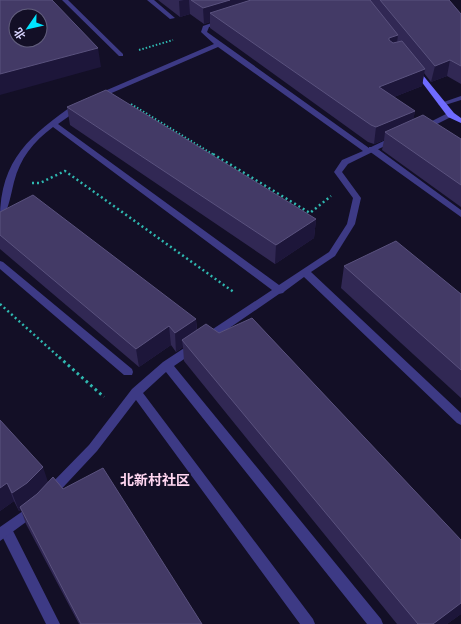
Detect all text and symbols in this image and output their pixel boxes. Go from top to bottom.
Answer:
north arrow [8,8,48,48]
text: 北 [11,25,29,42]
district label: 北新村社区 [120,471,190,489]

